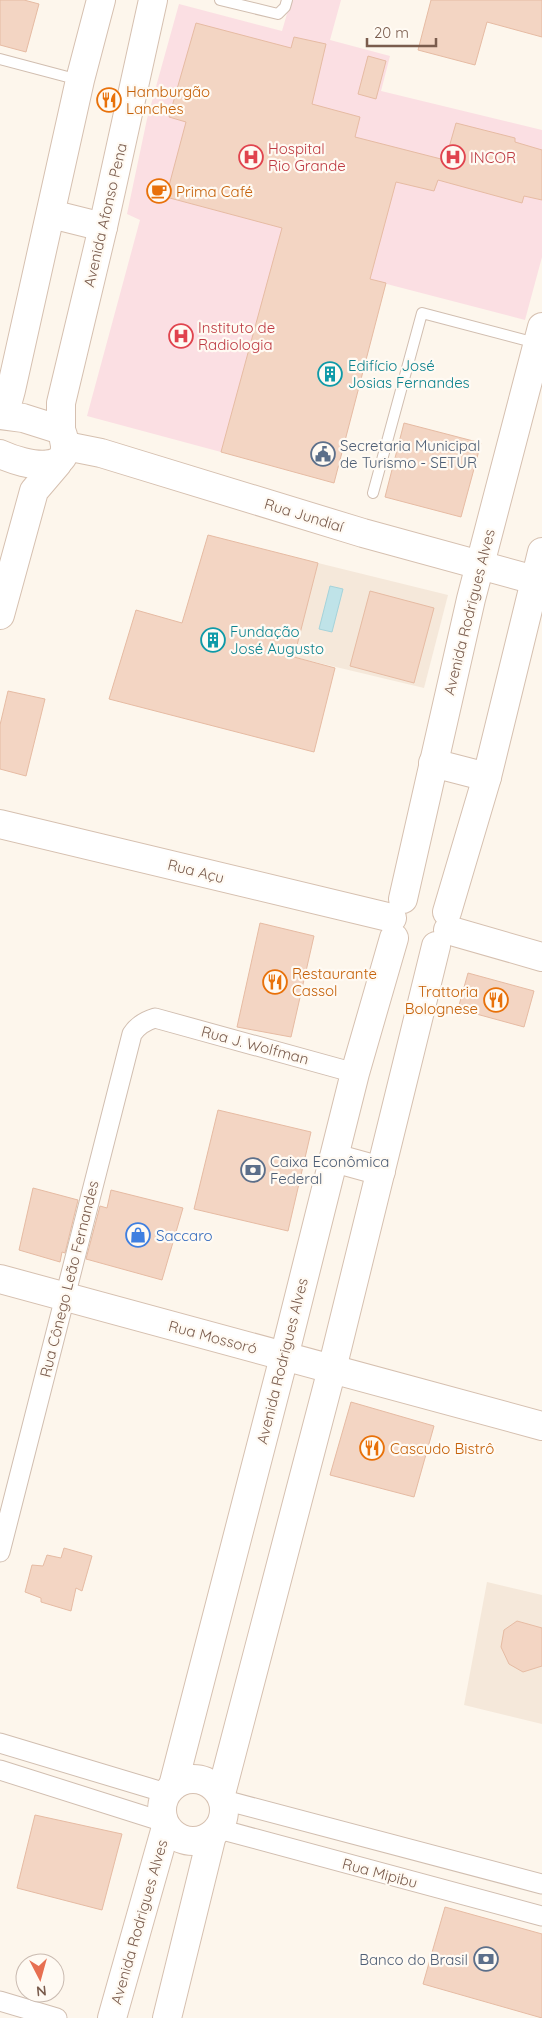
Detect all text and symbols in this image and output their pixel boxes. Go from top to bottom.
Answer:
scale bar [367,15,436,47]
text: 20 m [374,23,409,42]
place label: Hamburgão Lanches [126,82,210,118]
restaurant icon: Hamburgão Lanches [96,87,122,113]
place label: Hospital Rio Grande [268,139,346,175]
street label: Avenida Afonso Pena [79,141,131,289]
hospital icon: Hospital Rio Grande [238,144,264,170]
hospital icon: INCOR [440,144,466,170]
place label: INCOR [470,148,516,167]
cafe icon: Prima Café [146,178,172,204]
place label: Prima Café [176,182,253,201]
place label: Instituto de Radiologia [198,318,275,354]
hospital icon: Instituto de Radiologia [168,323,194,349]
place label: Edifício José Josias Fernandes [348,356,470,392]
building icon: Edifício José Josias Fernandes [317,361,343,387]
place label: Secretaria Municipal de Turismo - SETUR [340,436,480,472]
public building icon: Secretaria Municipal de Turismo - SETUR [310,441,336,467]
street label: Rua Jundiaí [262,494,347,536]
street label: Avenida Rodrigues Alves [439,527,499,697]
place label: Fundação José Augusto [230,622,324,658]
building icon: Fundação José Augusto [200,627,226,653]
street label: Rua Açu [166,855,226,887]
place label: Restaurante Cassol [292,964,377,1000]
restaurant icon: Restaurante Cassol [262,969,288,995]
place label: Trattoria Bolognese [405,982,478,1018]
restaurant icon: Trattoria Bolognese [483,987,509,1013]
street label: Rua J. Wolfman [199,1022,311,1068]
place label: Caixa Econômica Federal [270,1152,389,1188]
bank icon: Caixa Econômica Federal [240,1157,266,1183]
street label: Rua Cônego Leão Fernandes [35,1179,103,1379]
shop icon: Saccaro [125,1222,151,1248]
place label: Saccaro [156,1226,213,1245]
street label: Avenida Rodrigues Alves [252,1276,312,1446]
street label: Rua Mossoró [167,1316,259,1358]
restaurant icon: Cascudo Bistrô [359,1435,385,1461]
place label: Cascudo Bistrô [390,1439,494,1458]
street label: Avenida Rodrigues Alves [106,1837,172,2007]
street label: Rua Mipibu [340,1854,420,1892]
bank icon: Banco do Brasil [473,1946,499,1972]
place label: Banco do Brasil [359,1950,468,1969]
north arrow [15,1953,65,2003]
text: N [35,1981,47,2000]

